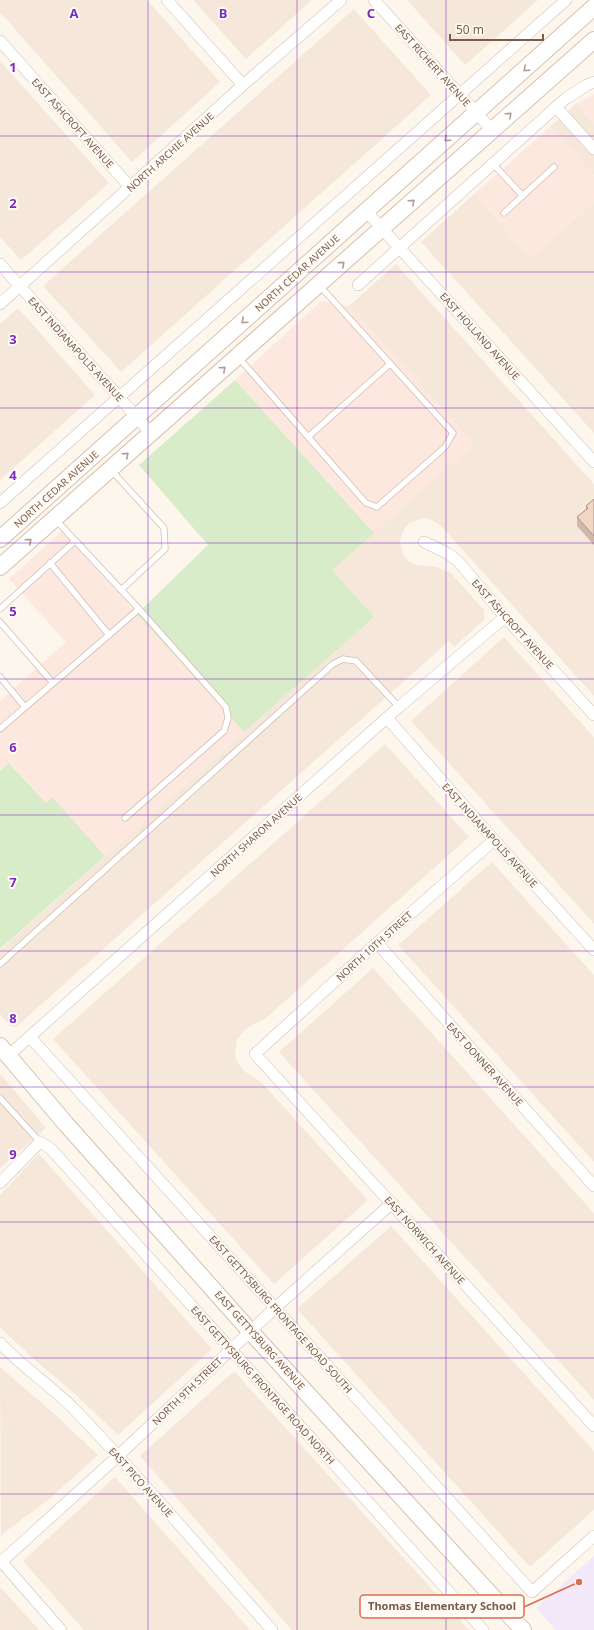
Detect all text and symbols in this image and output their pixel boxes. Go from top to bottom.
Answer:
text: A [70,4,79,22]
text: B [219,4,227,22]
text: C [367,4,375,22]
scale bar [450,16,543,42]
street label: EAST RICHERT AVENUE [392,21,474,109]
text: 50 m [456,21,484,38]
text: 1 [9,58,17,76]
one-way arrow [523,64,530,71]
street label: EAST ASHCROFT AVENUE [29,75,117,171]
street label: NORTH ARCHIE AVENUE [123,109,217,195]
one-way arrow [504,113,511,120]
one-way arrow [444,134,452,142]
text: 2 [9,194,17,212]
one-way arrow [407,199,414,206]
street label: NORTH CEDAR AVENUE [252,231,342,315]
one-way arrow [337,261,344,268]
street label: EAST HOLLAND AVENUE [437,289,523,383]
street label: EAST INDIANAPOLIS AVENUE [25,294,127,404]
one-way arrow [241,317,248,324]
text: 3 [9,330,17,348]
one-way arrow [219,366,226,373]
street label: NORTH CEDAR AVENUE [11,447,101,531]
one-way arrow [122,453,129,460]
text: 4 [9,466,17,484]
one-way arrow [24,539,32,546]
street label: EAST ASHCROFT AVENUE [469,576,557,672]
text: 5 [9,602,17,620]
text: 6 [9,738,17,756]
street label: EAST INDIANAPOLIS AVENUE [439,780,541,890]
street label: NORTH SHARON AVENUE [207,790,305,880]
text: 7 [9,873,17,891]
street label: NORTH 10TH STREET [333,908,415,984]
text: 8 [9,1009,17,1027]
street label: EAST DONNER AVENUE [444,1019,526,1109]
text: 9 [9,1145,17,1163]
street label: EAST NORWICH AVENUE [382,1193,468,1287]
street label: EAST GETTYSBURG FRONTAGE ROAD SOUTH [206,1232,356,1396]
street label: EAST GETTYSBURG AVENUE [212,1287,308,1393]
street label: EAST GETTYSBURG FRONTAGE ROAD NORTH [188,1303,338,1467]
street label: NORTH 9TH STREET [149,1354,225,1428]
street label: EAST PICO AVENUE [106,1444,176,1520]
callout: Thomas Elementary School [360,1595,524,1618]
text: Thomas Elementary School [368,1598,516,1613]

